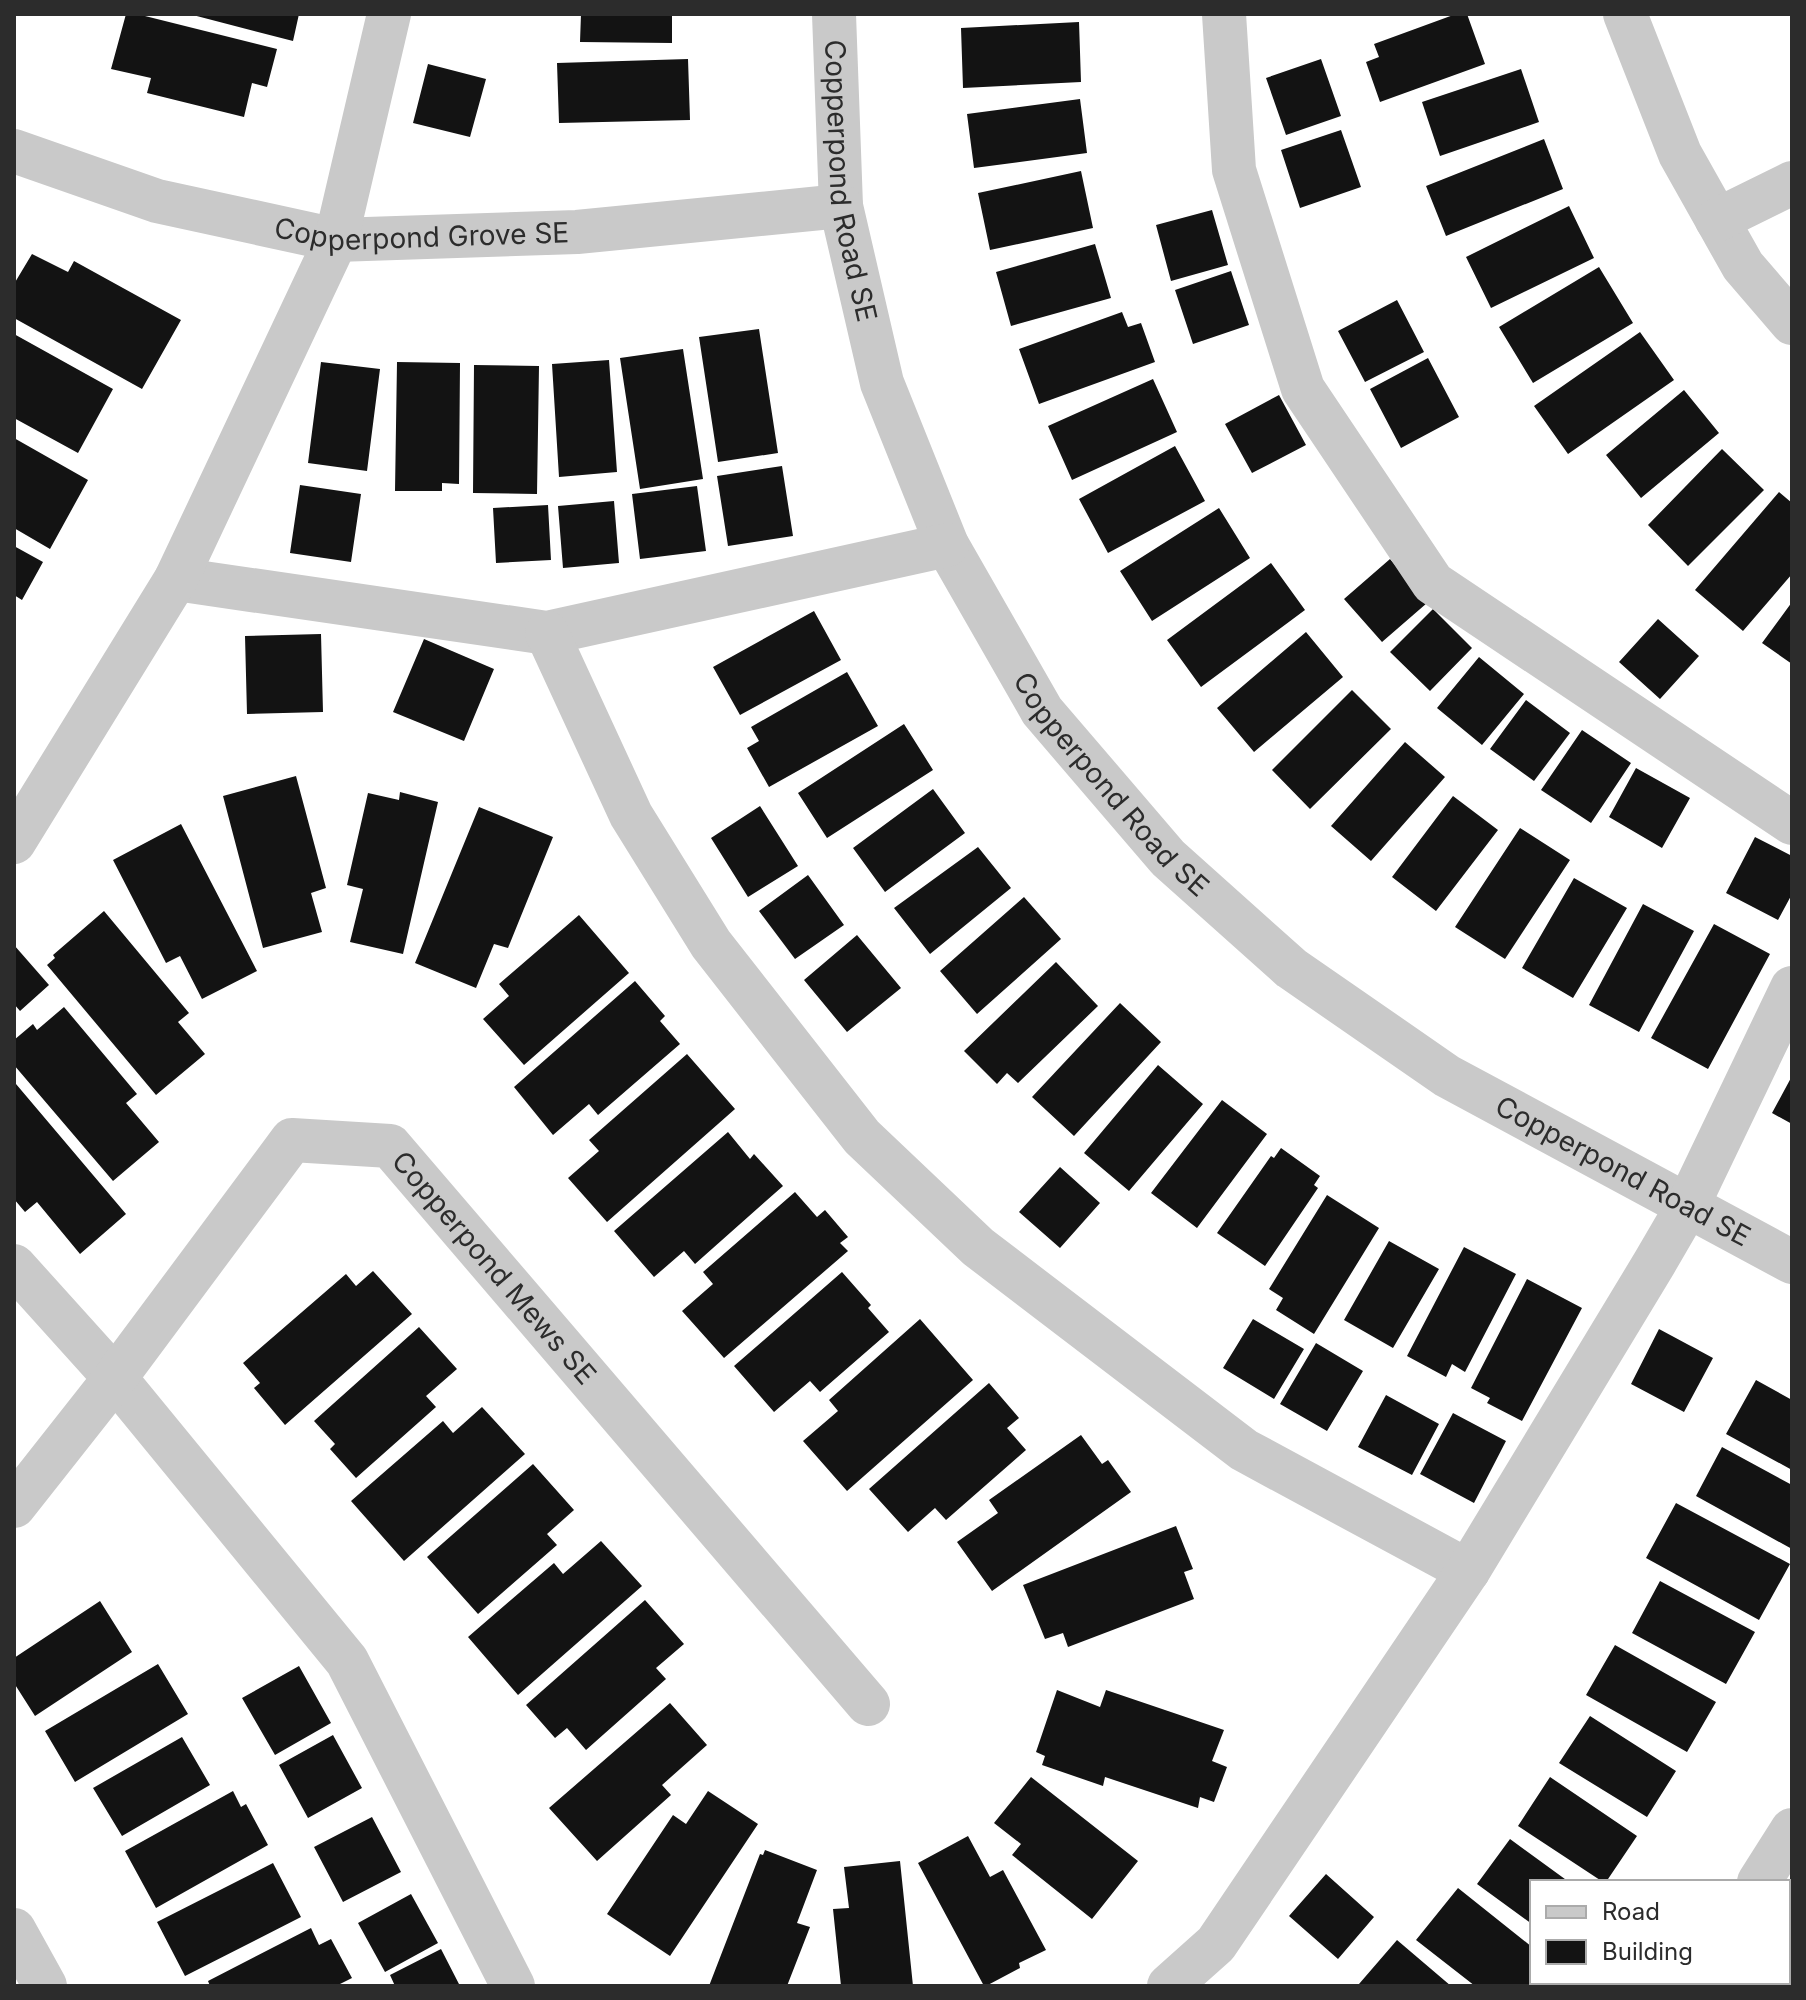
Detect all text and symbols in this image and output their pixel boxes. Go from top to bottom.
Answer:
street label: Copperpond Road SE [818,39,884,325]
street label: Copperpond Grove SE [271,210,570,257]
street label: Copperpond Road SE [1006,666,1216,903]
street label: Copperpond Road SE [1490,1088,1756,1253]
street label: Copperpond Mews SE [385,1144,603,1391]
legend [1530,1880,1790,1984]
text: Road [1602,1897,1660,1926]
text: Building [1602,1937,1693,1966]

